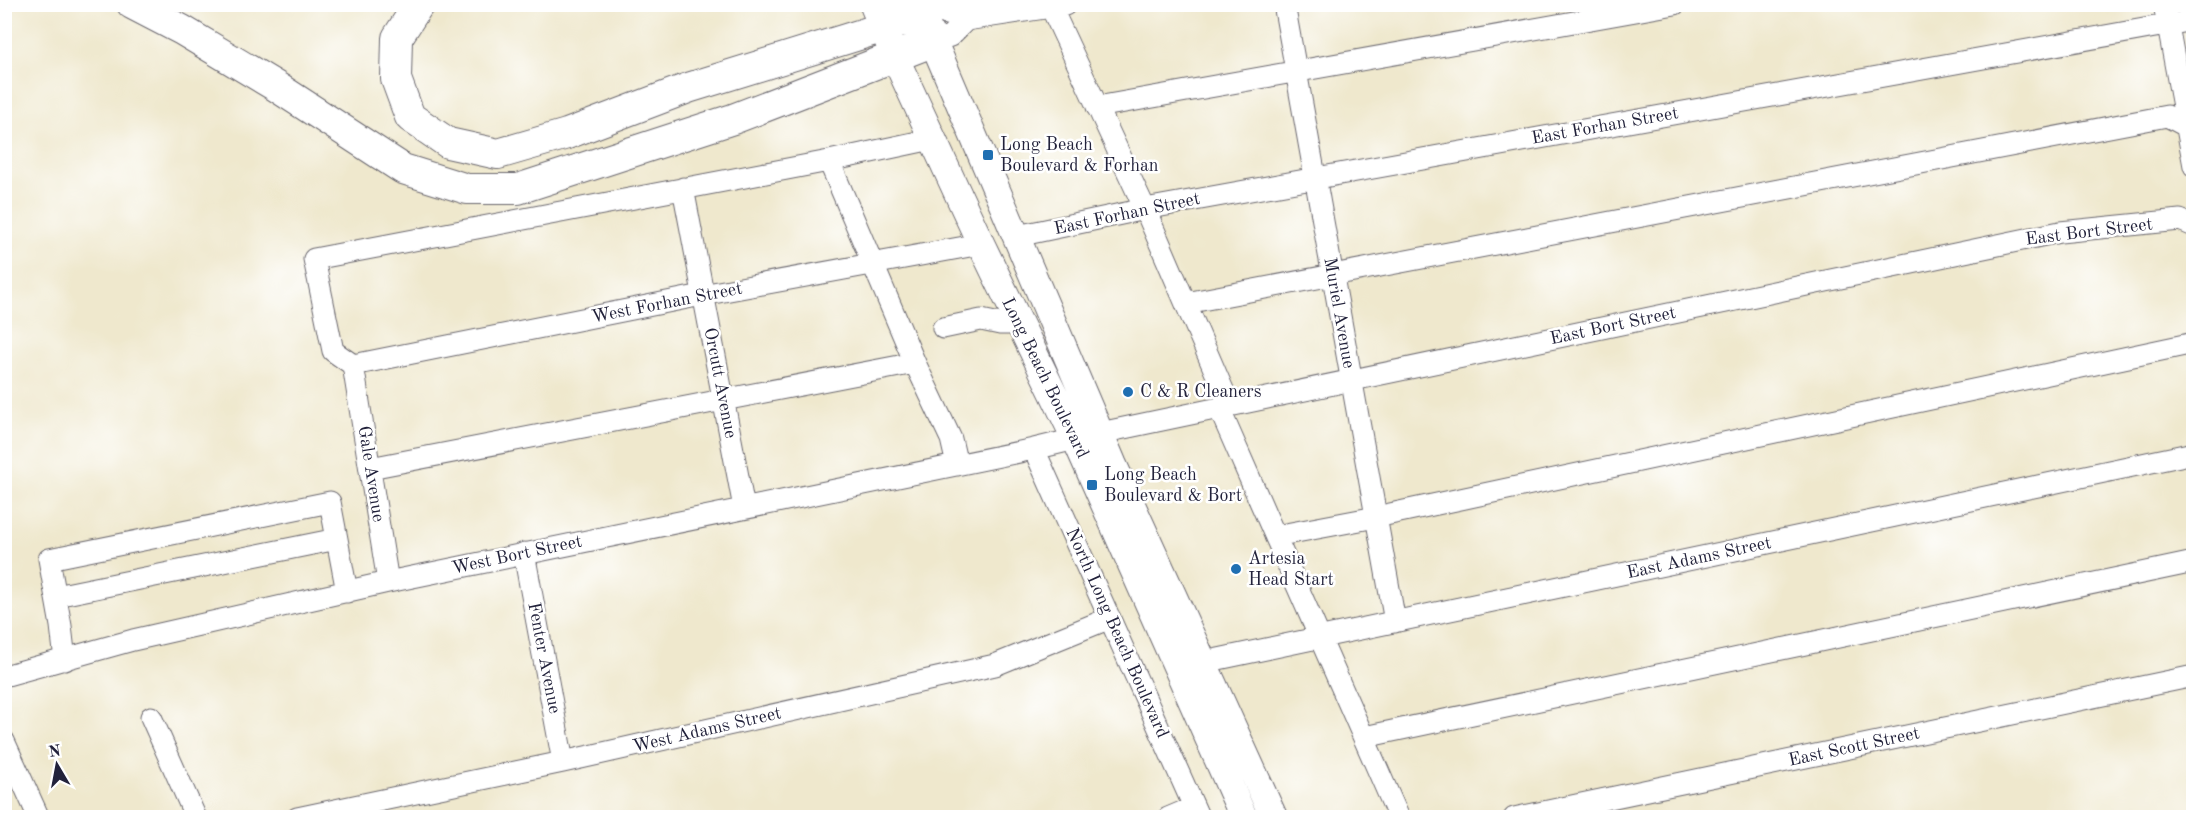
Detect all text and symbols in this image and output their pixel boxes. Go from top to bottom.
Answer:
street label: East Forhan Street [1530,104,1680,148]
place label: Long Beach Boulevard & Forhan [1000,136,1159,175]
marker: Long Beach Boulevard & Forhan [981,148,995,162]
street label: East Forhan Street [1052,190,1202,238]
street label: East Bort Street [2024,215,2154,249]
street label: Muriel Avenue [1320,256,1358,370]
street label: West Forhan Street [590,280,744,326]
street label: Long Beach Boulevard [998,295,1092,461]
street label: East Bort Street [1548,304,1678,348]
street label: Orcutt Avenue [700,326,740,440]
place label: C & R Cleaners [1140,383,1262,401]
marker: C & R Cleaners [1121,385,1135,399]
street label: Gale Avenue [355,425,387,523]
place label: Long Beach Boulevard & Bort [1104,466,1242,505]
marker: Long Beach Boulevard & Bort [1085,478,1099,492]
street label: North Long Beach Boulevard [1062,525,1172,741]
street label: West Bort Street [450,532,584,578]
street label: East Adams Street [1625,534,1773,582]
place label: Artesia Head Start [1248,550,1334,589]
marker: Artesia Head Start [1229,562,1243,576]
street label: Fenter Avenue [524,601,564,715]
street label: West Adams Street [631,704,783,756]
street label: East Scott Street [1787,724,1921,770]
north arrow [27,735,87,795]
text: N [47,743,63,761]

